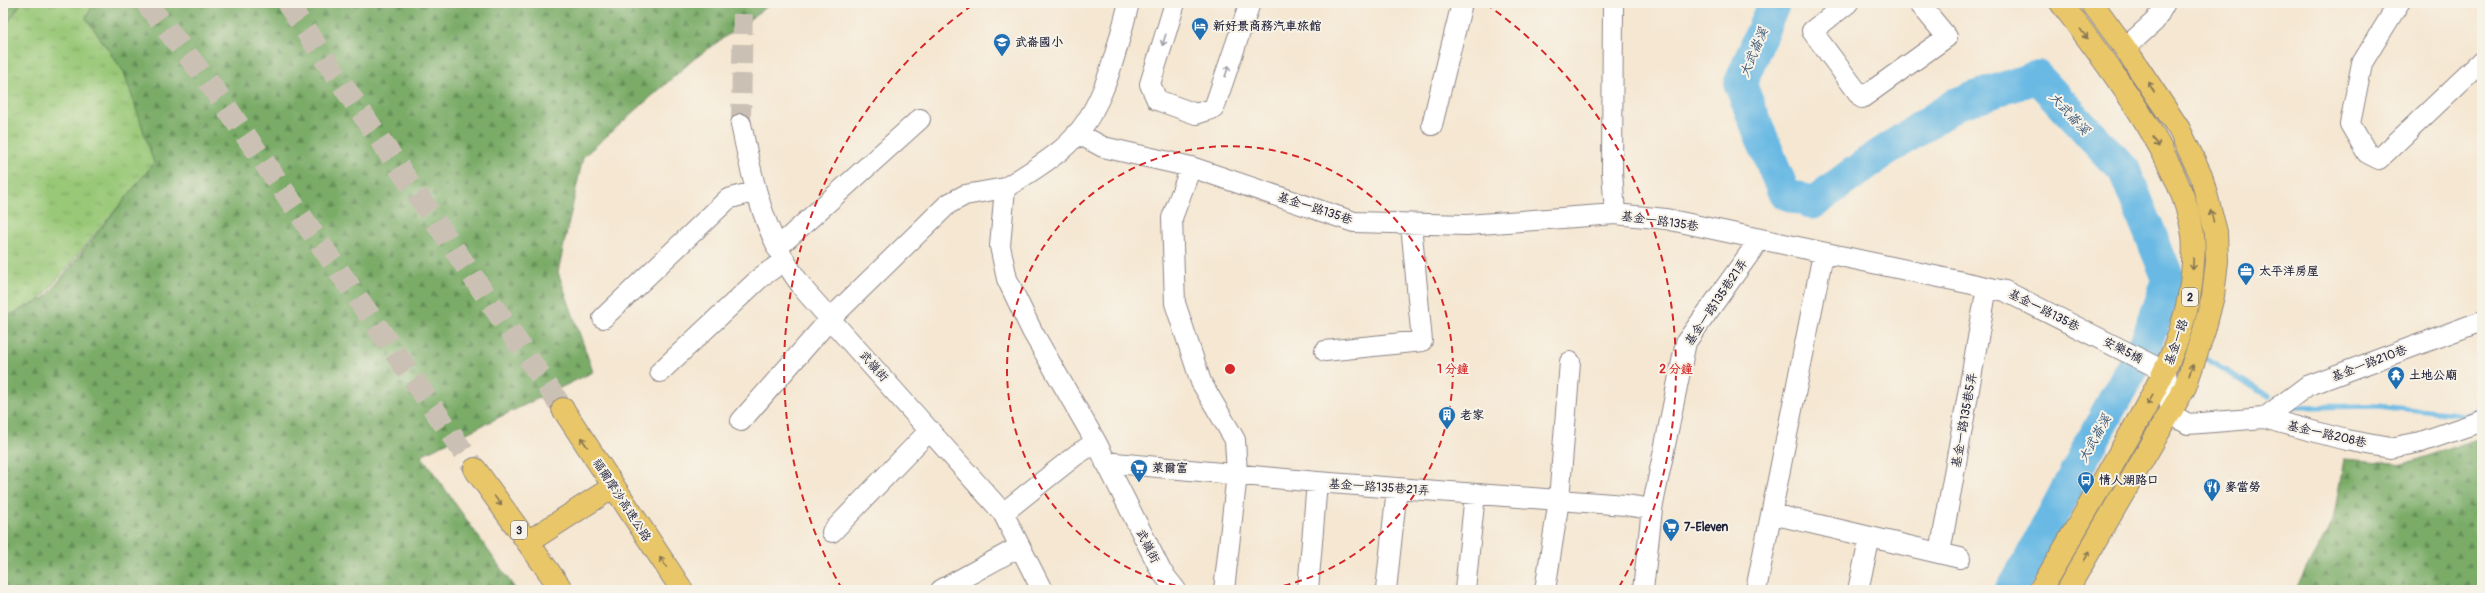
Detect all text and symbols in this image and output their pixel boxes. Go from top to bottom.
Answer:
hotel icon: 新好景商務汽車旅館 [1190,16,1210,41]
place label: 新好景商務汽車旅館 [1213,19,1322,34]
water label: 大武崙溪 [1736,24,1772,79]
one-way arrow [2080,29,2088,40]
school or university icon: 武崙國小 [992,32,1012,57]
one-way arrow [1160,34,1167,47]
place label: 武崙國小 [1015,35,1063,50]
one-way arrow [1224,64,1231,77]
one-way arrow [2147,82,2155,93]
water label: 大武崙溪 [2046,89,2094,139]
one-way arrow [2153,136,2161,148]
street label: 基金一路135巷 [1275,189,1354,228]
street label: 基金一路135巷 [1620,209,1700,234]
one-way arrow [2208,210,2215,223]
street label: 基金一路135巷21弄 [1682,256,1751,348]
one-way arrow [2189,257,2196,270]
office icon: 太平洋房屋 [2236,261,2256,286]
place label: 太平洋房屋 [2259,264,2319,279]
street label: 基金一路135巷 [2006,286,2082,335]
road number: 2 [2182,288,2198,306]
street label: 基金一路 [2162,317,2191,367]
street label: 安樂5橋 [2100,334,2145,367]
street label: 基金一路210巷 [2329,342,2409,385]
street label: 武嶺街 [856,348,891,385]
centre of rings [1223,362,1237,376]
text: 1 分鐘 [1437,362,1469,377]
text: 2 分鐘 [1659,362,1693,377]
one-way arrow [2188,363,2195,376]
temple icon: 土地公廟 [2386,365,2406,390]
place label: 土地公廟 [2409,368,2457,383]
street label: 基金一路135巷5弄 [1949,371,1980,469]
one-way arrow [2145,394,2153,406]
building icon: 老家 [1437,405,1457,430]
place label: 老家 [1460,408,1484,423]
water label: 大武崙溪 [2075,411,2115,465]
street label: 基金一路208巷 [2286,418,2368,451]
one-way arrow [579,436,587,448]
street label: 福爾摩沙高速公路 [589,456,654,545]
supermarket icon: 萊爾富 [1129,458,1149,483]
place label: 萊爾富 [1152,461,1188,476]
bus stop icon: 情人湖路口 [2076,470,2096,495]
place label: 情人湖路口 [2099,473,2159,488]
street label: 基金一路135巷21弄 [1328,476,1430,499]
restaurant icon: 麥當勞 [2202,477,2222,502]
place label: 麥當勞 [2225,480,2261,495]
one-way arrow [494,495,502,506]
supermarket icon: 7-Eleven [1661,517,1681,542]
place label: 7-Eleven [1684,520,1729,535]
road number: 3 [511,521,527,539]
street label: 武嶺街 [1133,527,1162,566]
one-way arrow [2083,550,2091,562]
one-way arrow [659,556,667,567]

